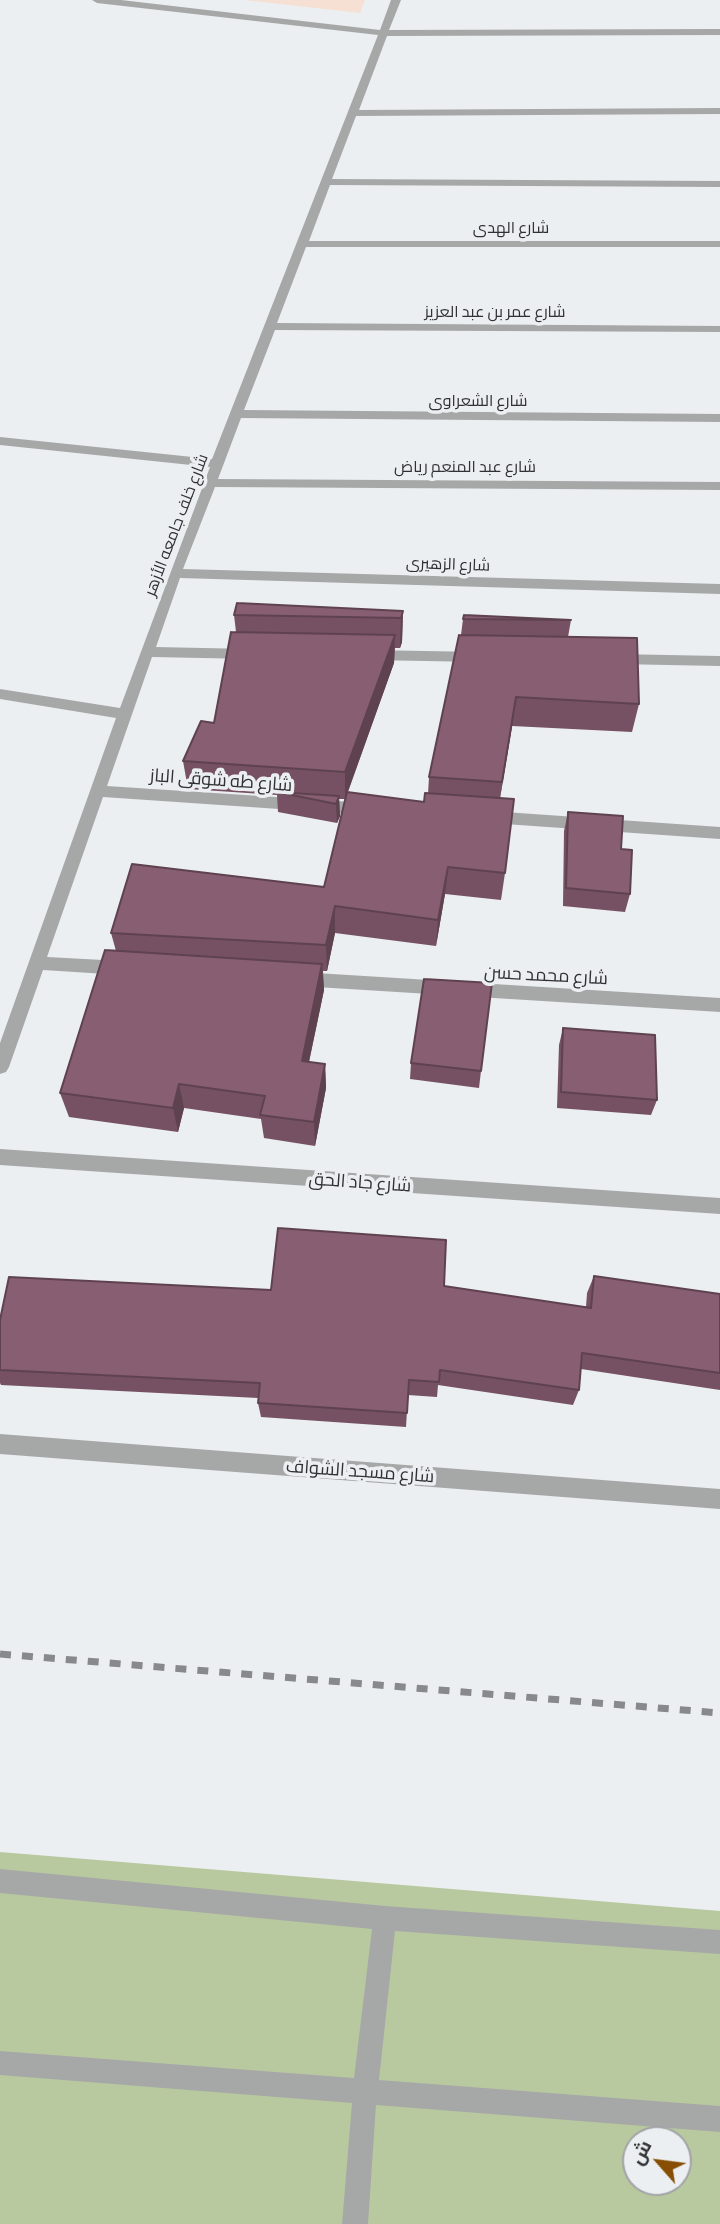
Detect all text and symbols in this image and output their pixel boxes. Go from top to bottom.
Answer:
street label: شارع الهدى [473,218,549,238]
street label: شارع عمر بن عبد العزيز [424,302,566,322]
street label: شارع الشعراوى [429,391,527,411]
street label: شارع خلف جامعه الأزهر [140,451,212,599]
street label: شارع عبد المنعم رياض [394,457,536,477]
street label: شارع الزهيرى [406,553,490,575]
street label: شارع طه شوقى الباز [149,764,293,796]
street label: شارع محمد حسن [484,961,608,989]
street label: شارع جاد الحق [308,1168,412,1196]
street label: شارع مسجد الشواف [285,1455,435,1487]
north arrow [622,2126,692,2196]
text: ش [624,2136,656,2168]

